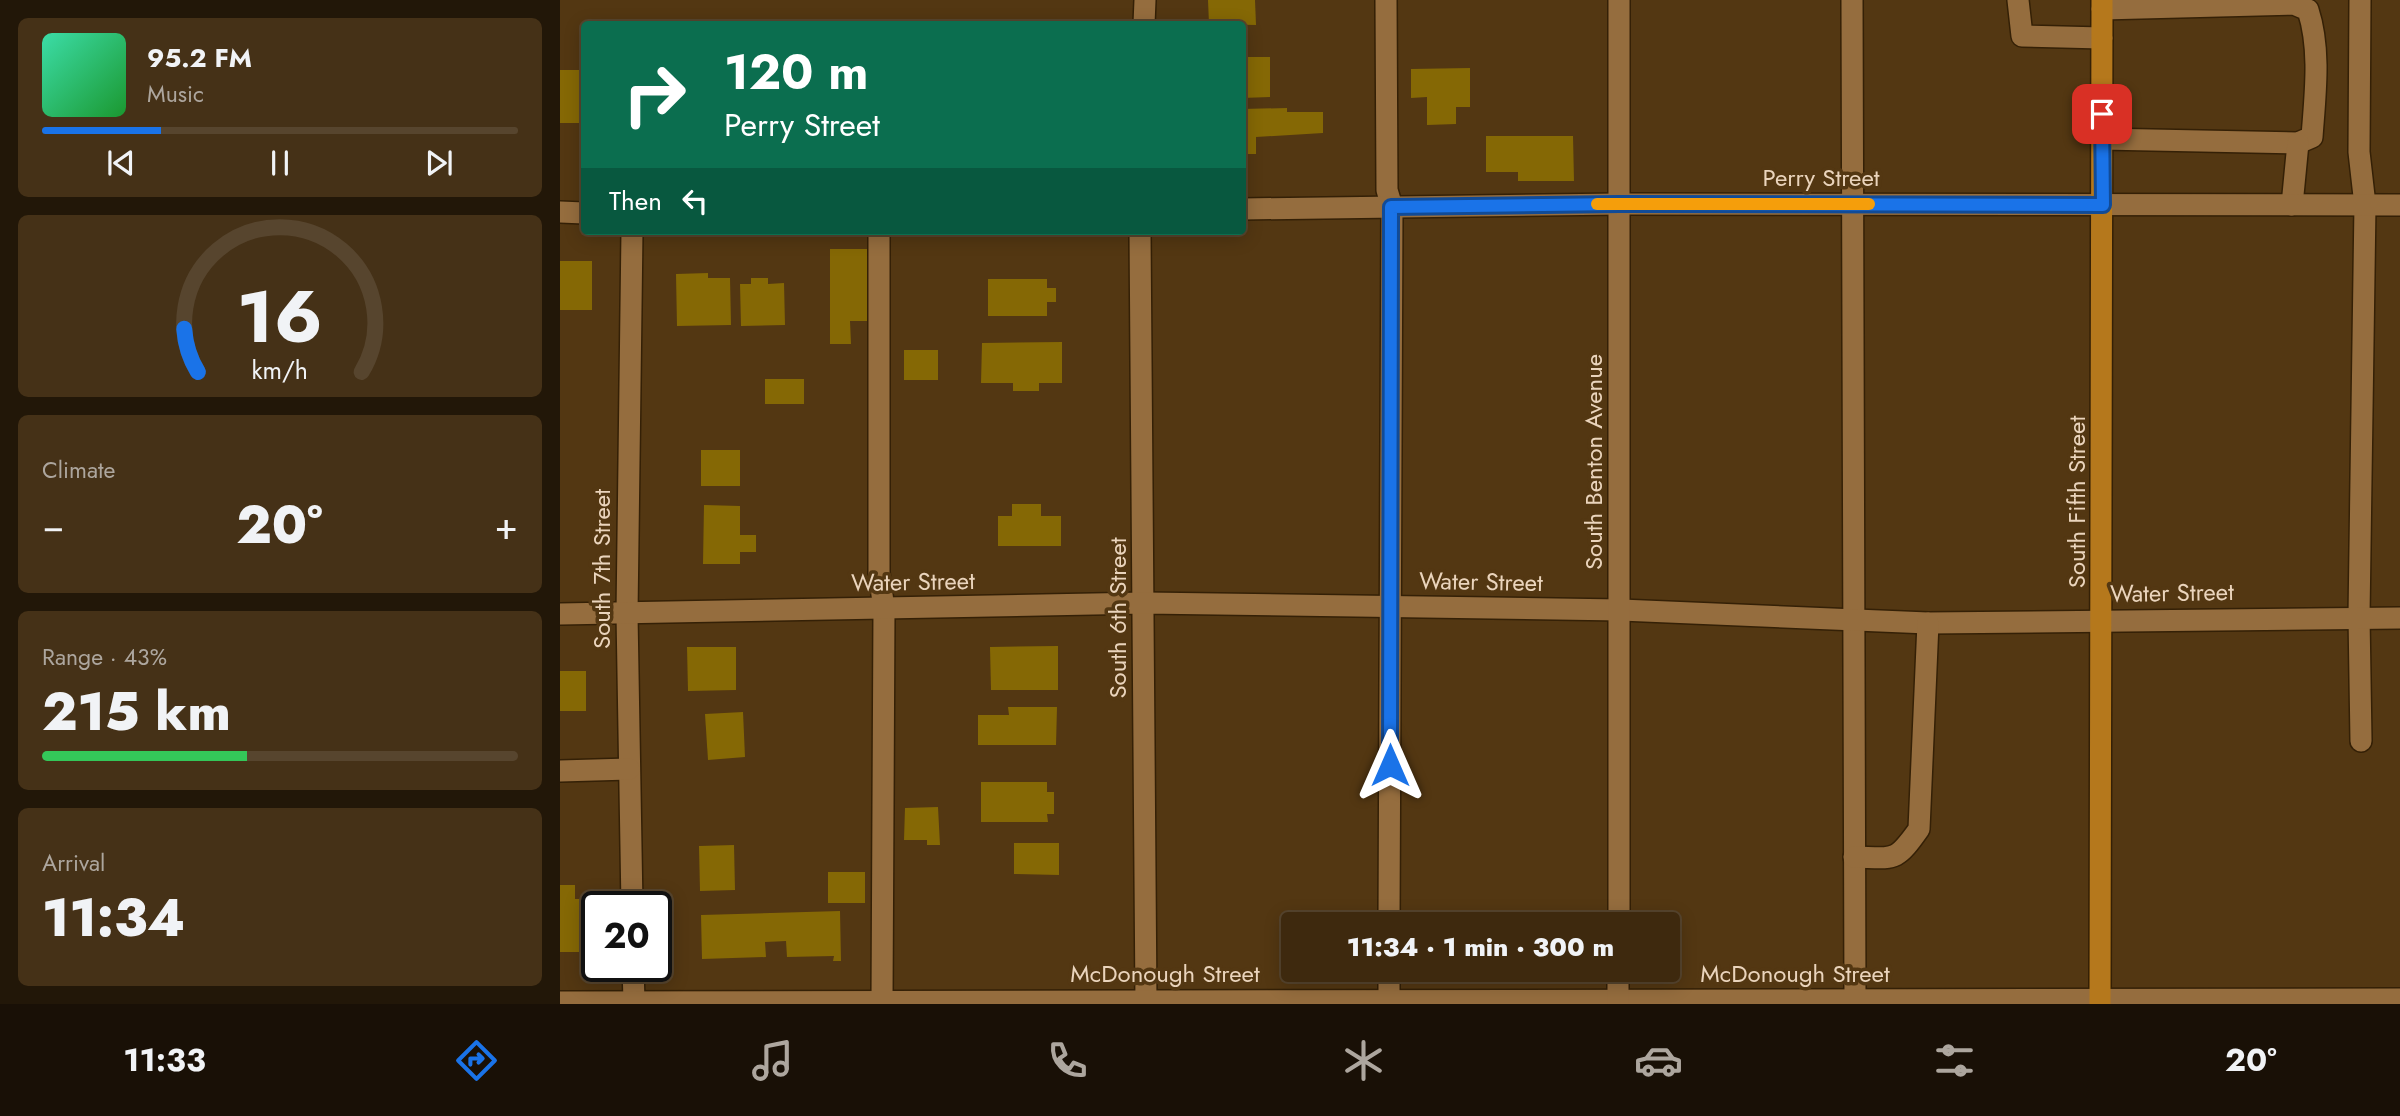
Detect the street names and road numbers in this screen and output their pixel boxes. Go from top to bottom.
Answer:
street label: Perry Street [1763,160,1880,195]
street label: South Benton Avenue [1576,354,1611,570]
street label: South Fifth Street [2059,416,2094,588]
street label: South 7th Street [584,489,619,649]
street label: South 6th Street [1100,537,1135,699]
street label: Water Street [851,563,975,600]
street label: Water Street [1419,563,1543,600]
street label: Water Street [2110,574,2234,611]
street label: McDonough Street [1070,956,1260,991]
street label: McDonough Street [1700,956,1890,991]

